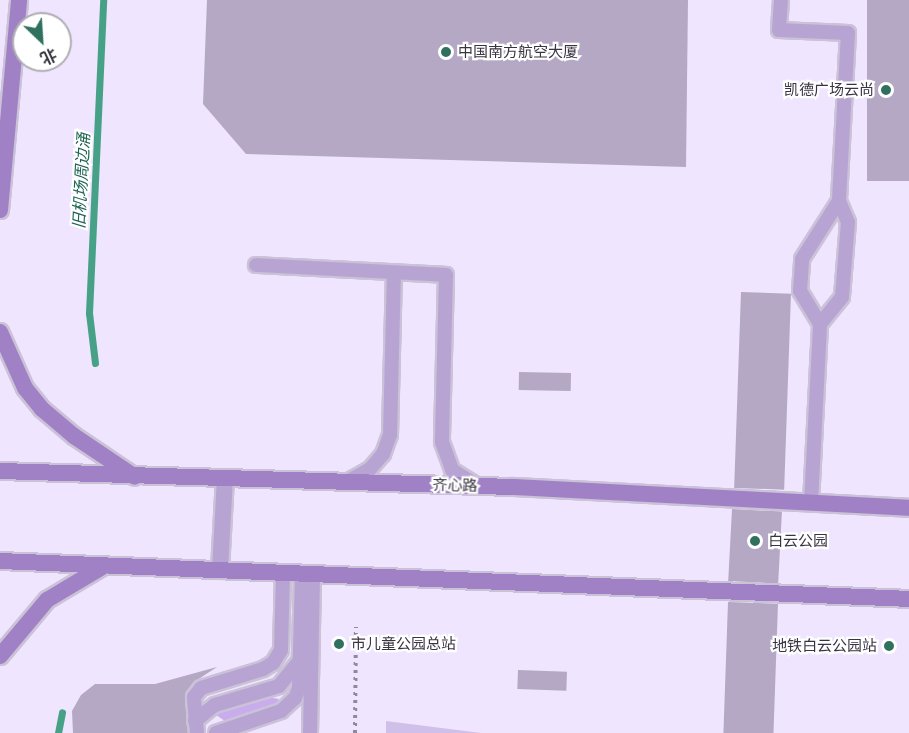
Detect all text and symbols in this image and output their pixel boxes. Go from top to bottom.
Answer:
north arrow [12,12,72,72]
place label: 中国南方航空大厦 [458,43,578,61]
text: 北 [37,44,60,69]
marker: 中国南方航空大厦 [439,45,453,59]
place label: 凯德广场云尚 [784,81,874,99]
marker: 凯德广场云尚 [879,83,893,97]
water label: 旧机场周边涌 [69,133,93,229]
street label: 齐心路 [432,476,478,494]
marker: 白云公园 [746,532,764,550]
place label: 白云公园 [768,532,828,550]
place label: 市儿童公园总站 [351,635,456,653]
marker: 市儿童公园总站 [332,637,346,651]
place label: 地铁白云公园站 [772,637,877,655]
marker: 地铁白云公园站 [882,639,896,653]

